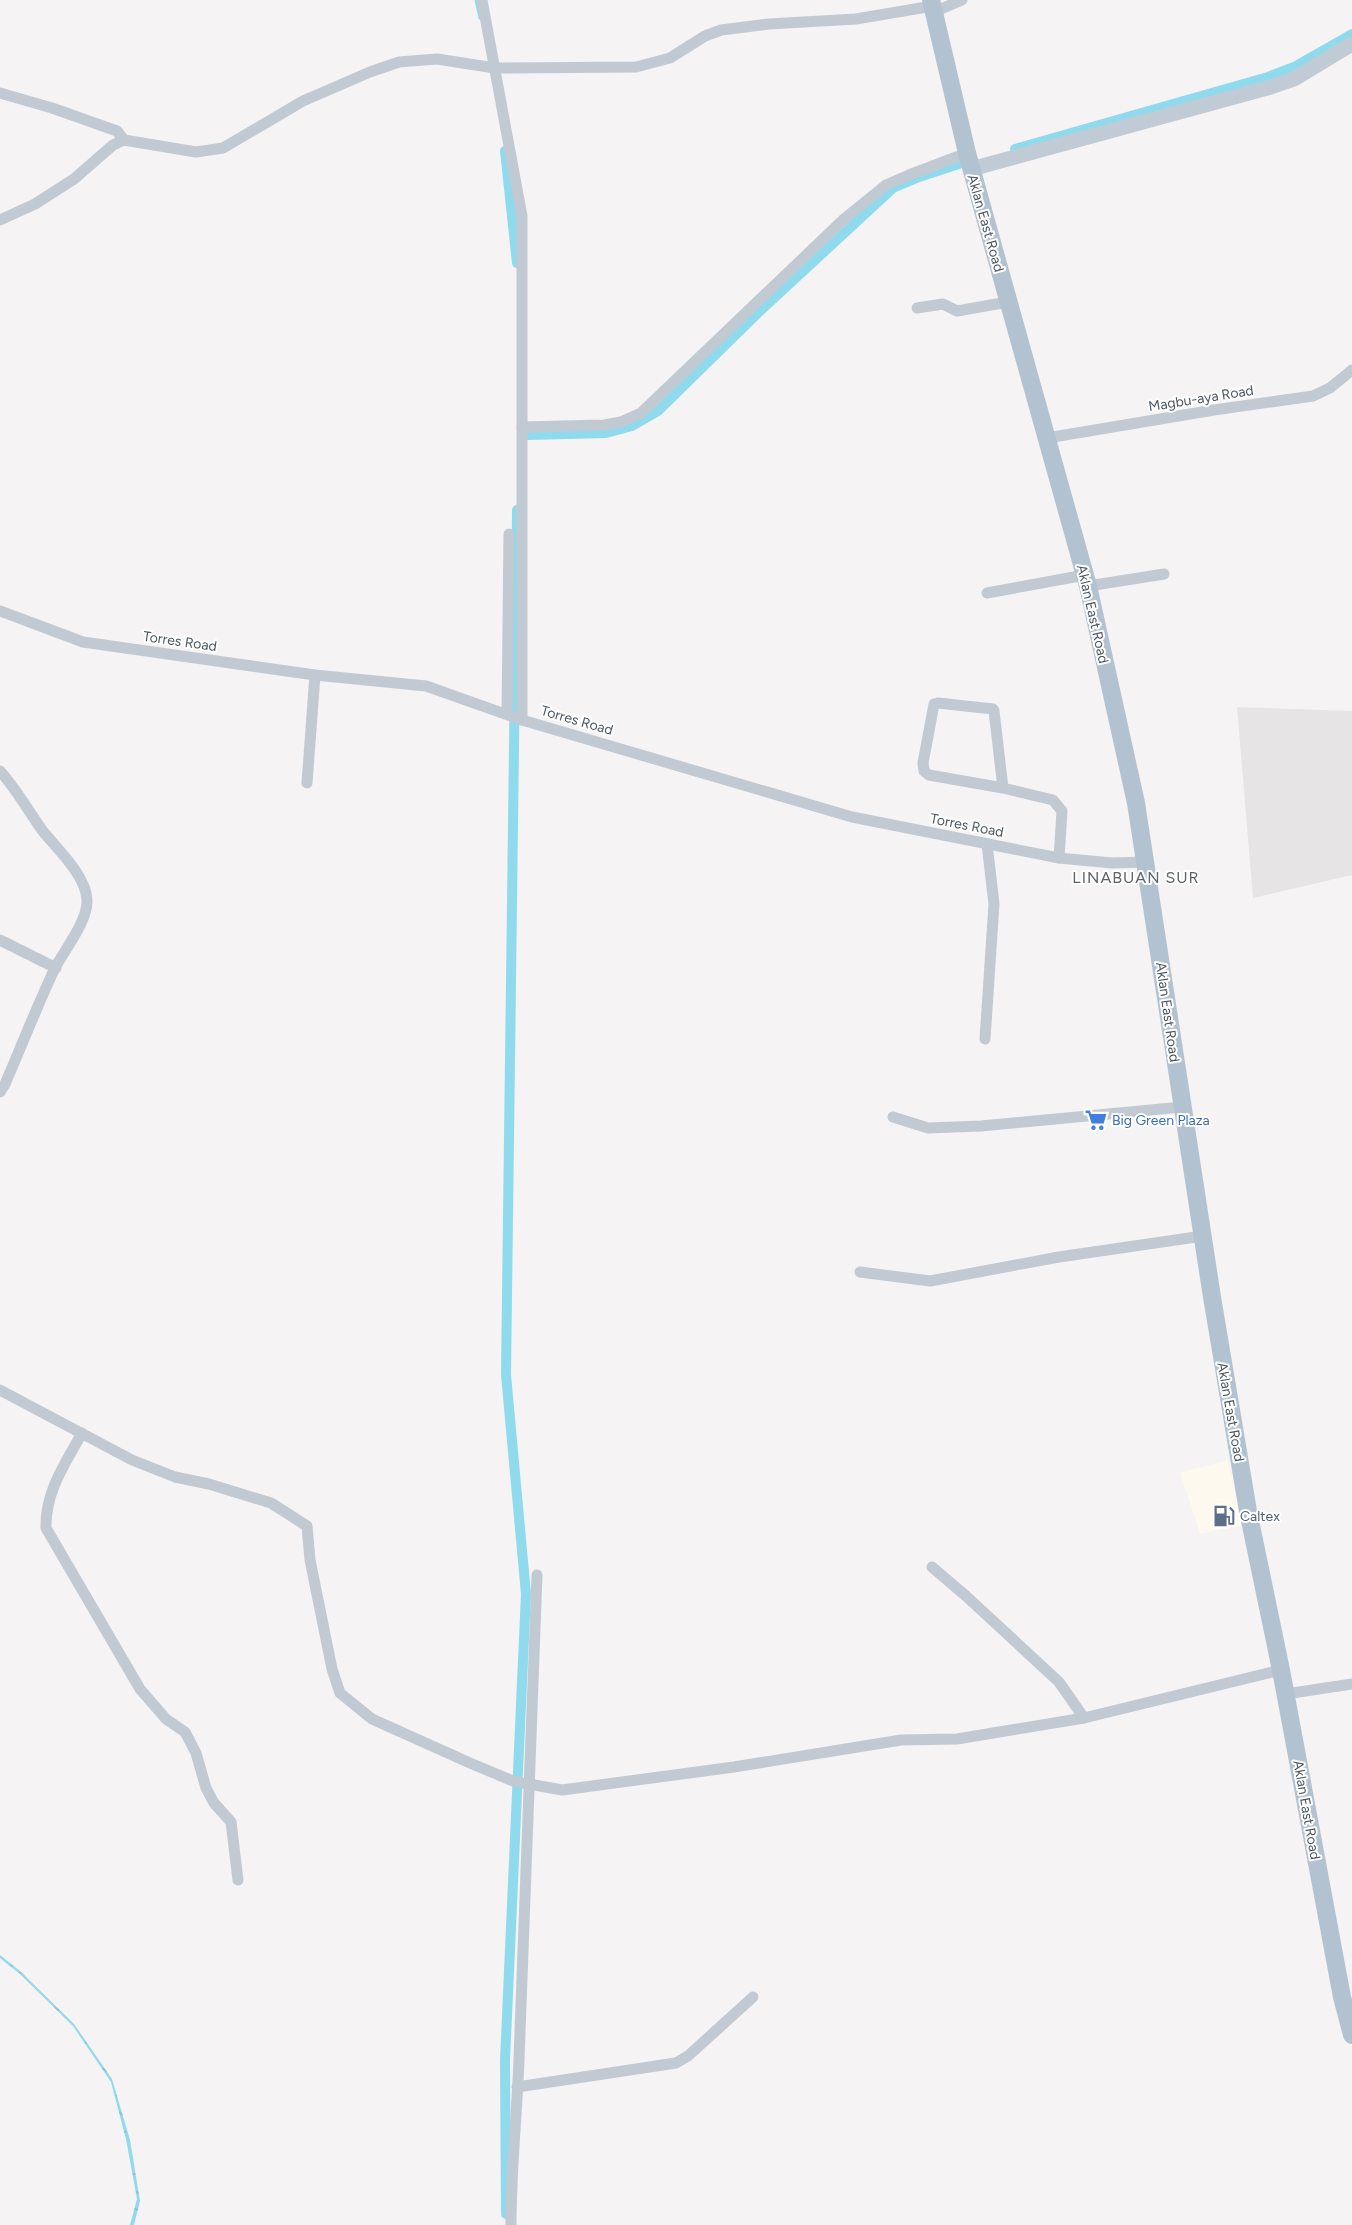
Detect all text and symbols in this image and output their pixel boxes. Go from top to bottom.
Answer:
street label: Aklan East Road [963,172,1008,274]
street label: Magbu-aya Road [1147,382,1255,415]
street label: Aklan East Road [1073,563,1112,665]
street label: Torres Road [142,628,218,655]
street label: Torres Road [539,702,615,739]
street label: Torres Road [929,810,1005,841]
district label: LINABUAN SUR [1072,868,1200,887]
street label: Aklan East Road [1152,961,1183,1063]
supermarket icon: Big Green Plaza [1083,1107,1109,1133]
place label: Big Green Plaza [1112,1112,1210,1129]
street label: Aklan East Road [1213,1361,1248,1463]
fuel station icon: Caltex [1211,1503,1237,1529]
place label: Caltex [1240,1508,1280,1525]
street label: Aklan East Road [1289,1759,1324,1861]

